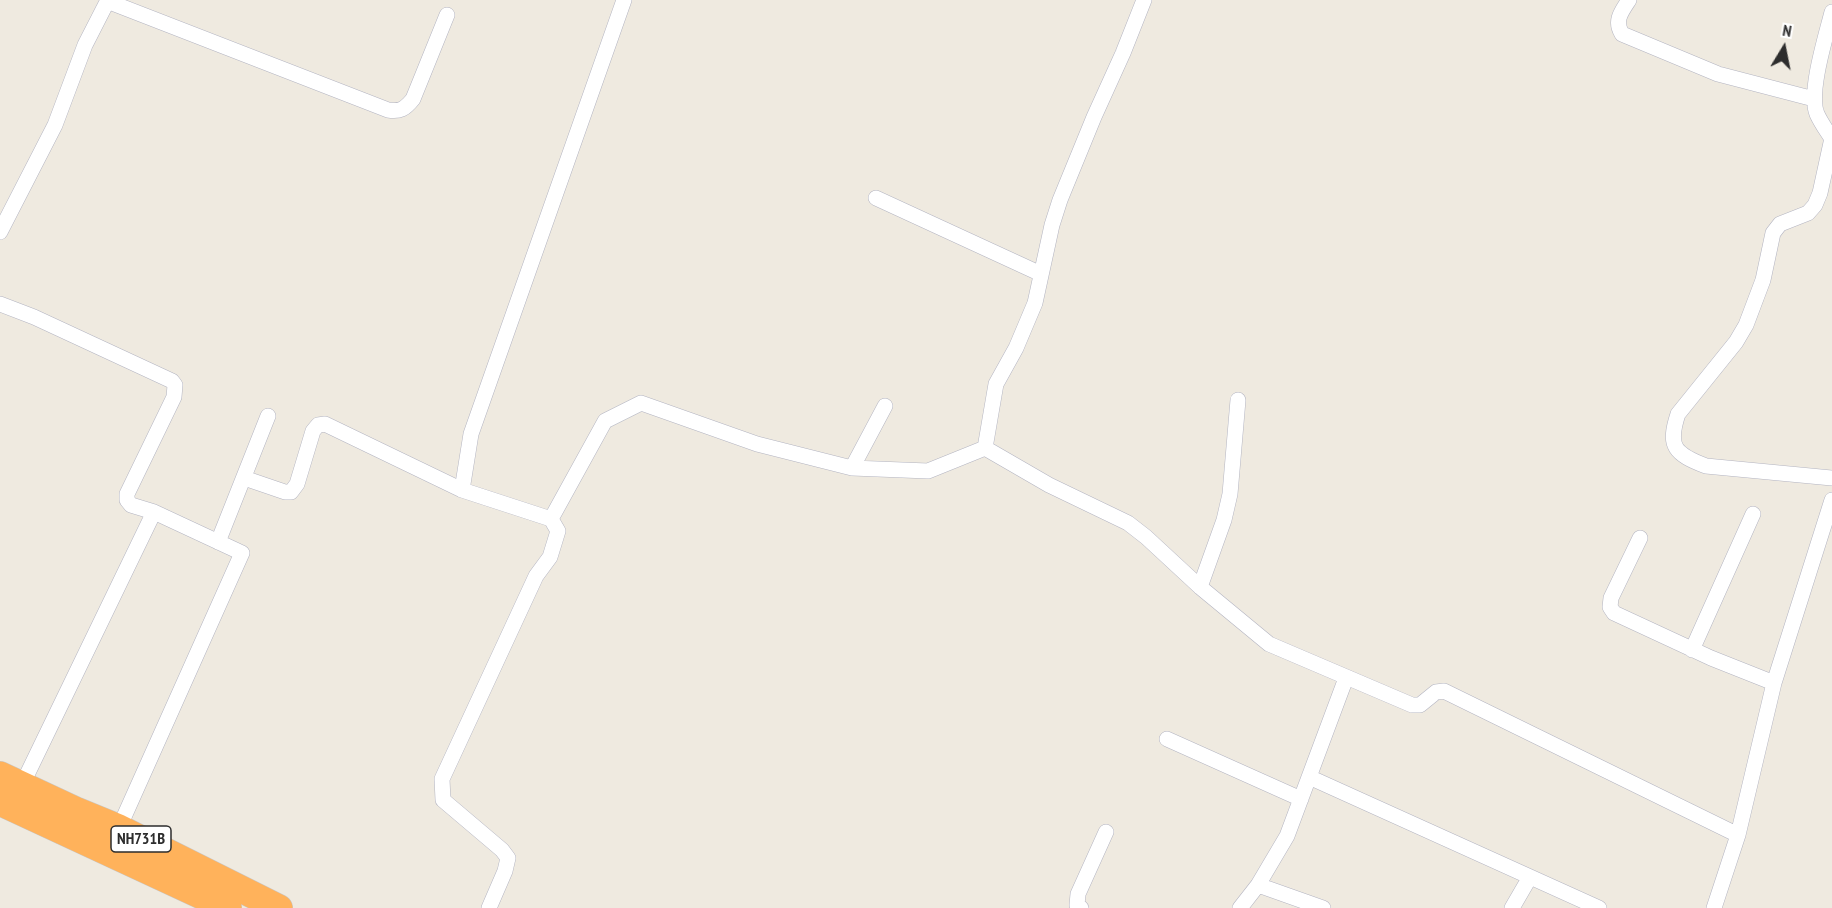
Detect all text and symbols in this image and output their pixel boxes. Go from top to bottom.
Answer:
north arrow [1754,18,1814,78]
text: N [1781,20,1793,41]
road number: NH731B [111,826,171,852]

